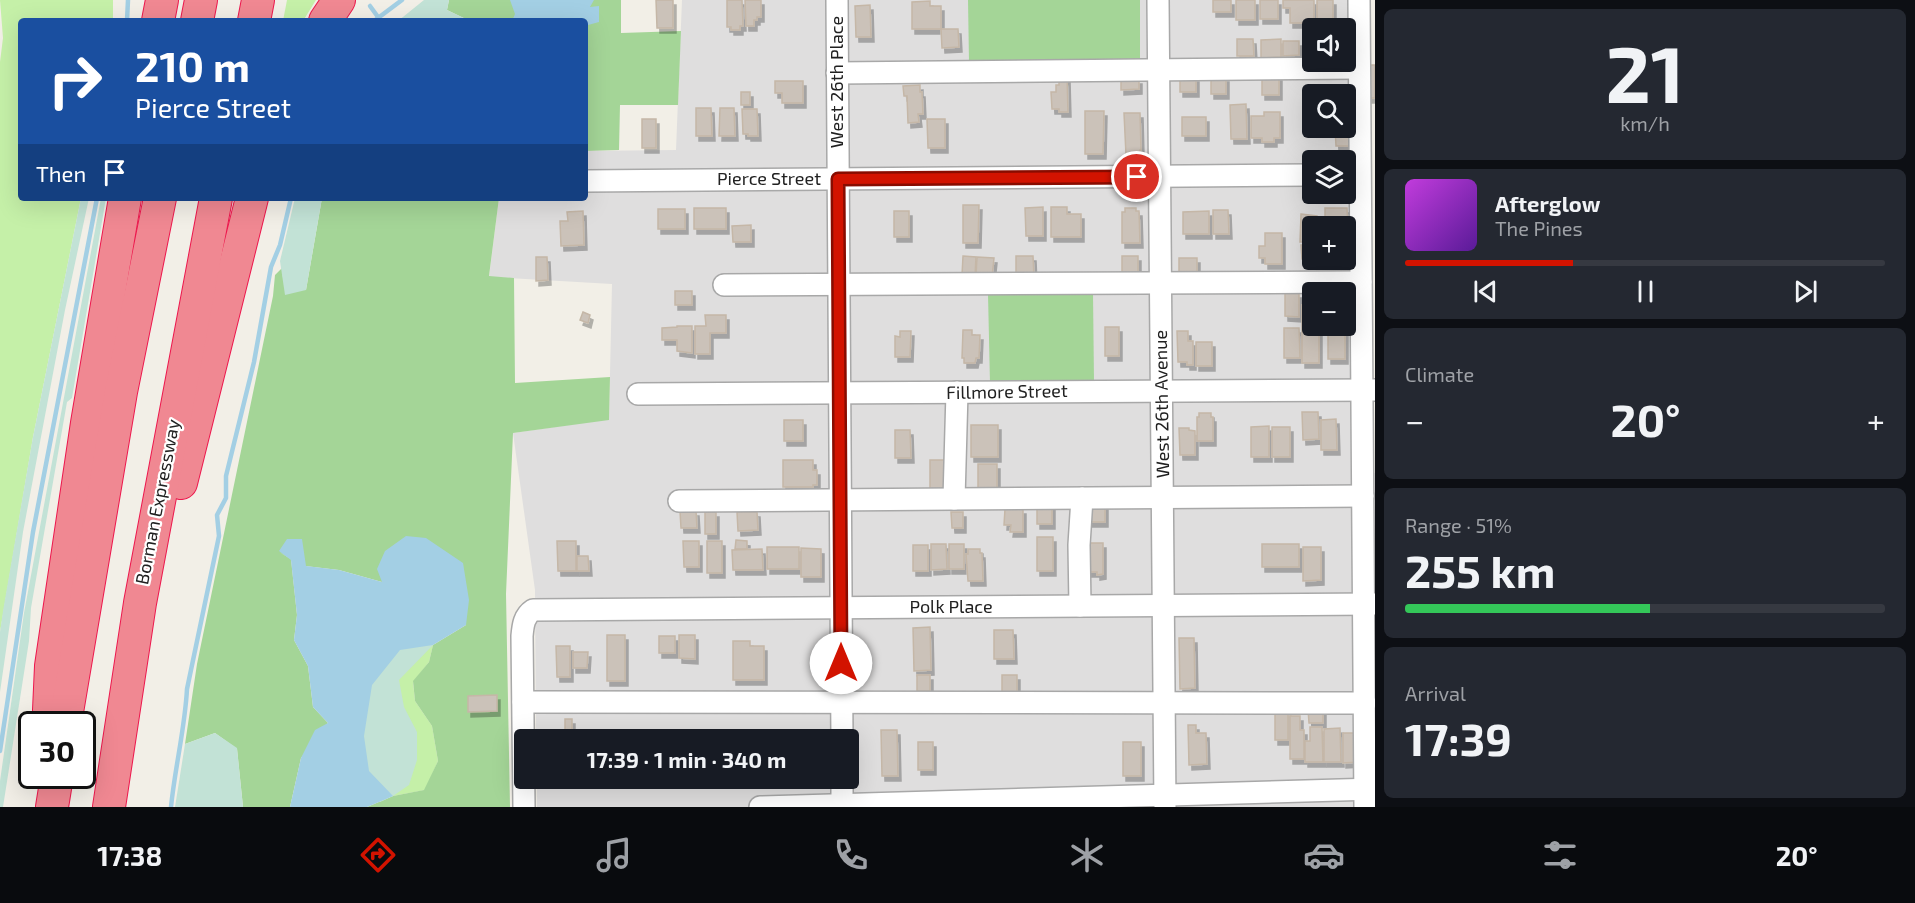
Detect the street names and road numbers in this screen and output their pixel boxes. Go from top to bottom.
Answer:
street label: West 26th Place [825,16,847,148]
street label: Pierce Street [717,167,821,189]
street label: West 26th Avenue [1149,330,1173,478]
street label: Fillmore Street [946,379,1068,403]
street label: Borman Expressway [130,417,184,586]
street label: Polk Place [909,595,993,617]

